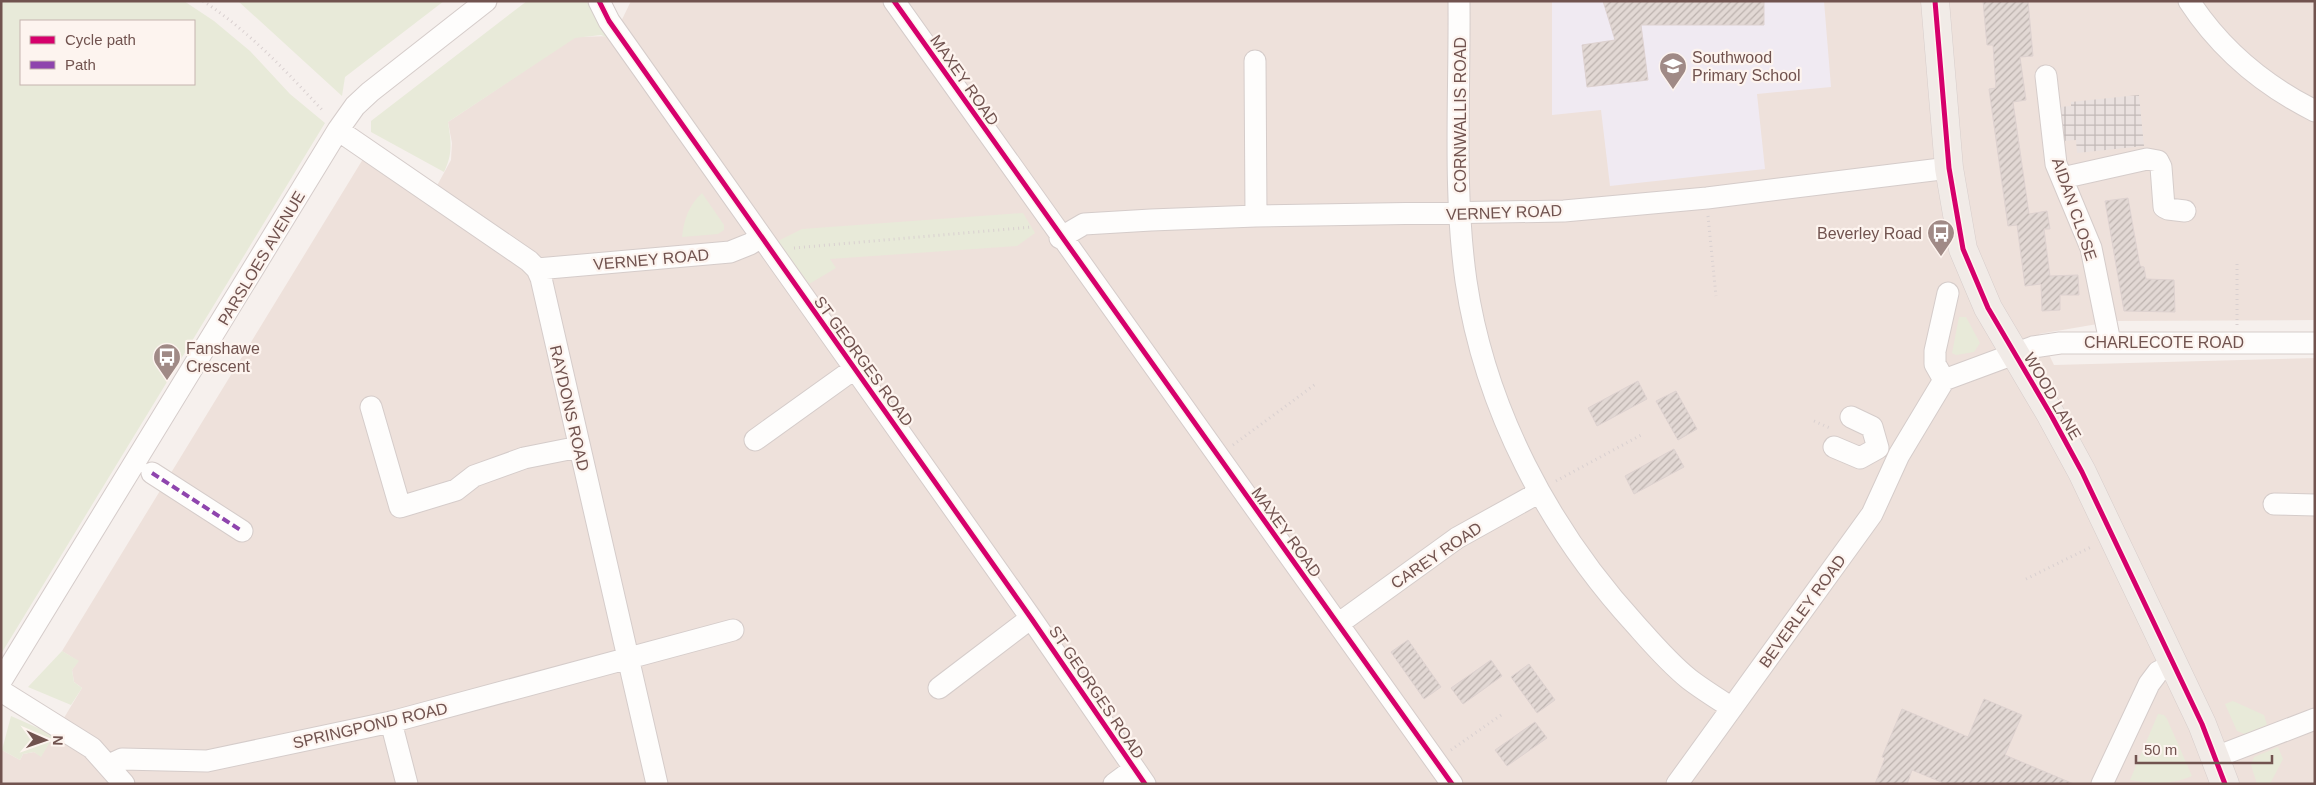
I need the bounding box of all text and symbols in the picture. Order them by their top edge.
legend [20,20,195,85]
text: Cycle path [65,31,136,48]
street label: MAXEY ROAD [927,32,1002,129]
street label: CORNWALLIS ROAD [1452,37,1469,193]
place label: Southwood Primary School [1692,49,1800,84]
school or university icon: Southwood Primary School [1658,51,1688,90]
text: Path [65,56,96,73]
street label: AIDAN CLOSE [2049,156,2100,263]
street label: PARSLOES AVENUE [215,188,308,328]
street label: VERNEY ROAD [1446,202,1562,223]
bus stop icon: Beverley Road [1926,218,1956,257]
place label: Beverley Road [1817,225,1922,242]
street label: VERNEY ROAD [592,246,710,273]
street label: ST GEORGES ROAD [811,293,916,429]
street label: CHARLECOTE ROAD [2084,334,2244,351]
place label: Fanshawe Crescent [186,340,260,375]
bus stop icon: Fanshawe Crescent [152,342,182,381]
street label: RAYDONS ROAD [547,344,592,473]
street label: WOOD LANE [2021,350,2084,443]
street label: MAXEY ROAD [1248,484,1325,580]
street label: CAREY ROAD [1388,519,1485,592]
street label: BEVERLEY ROAD [1756,552,1849,671]
street label: ST GEORGES ROAD [1046,623,1147,762]
street label: SPRINGPOND ROAD [291,699,449,752]
north arrow [20,715,70,765]
scale bar [2136,732,2272,764]
text: N [50,735,66,746]
text: 50 m [2144,741,2177,758]

